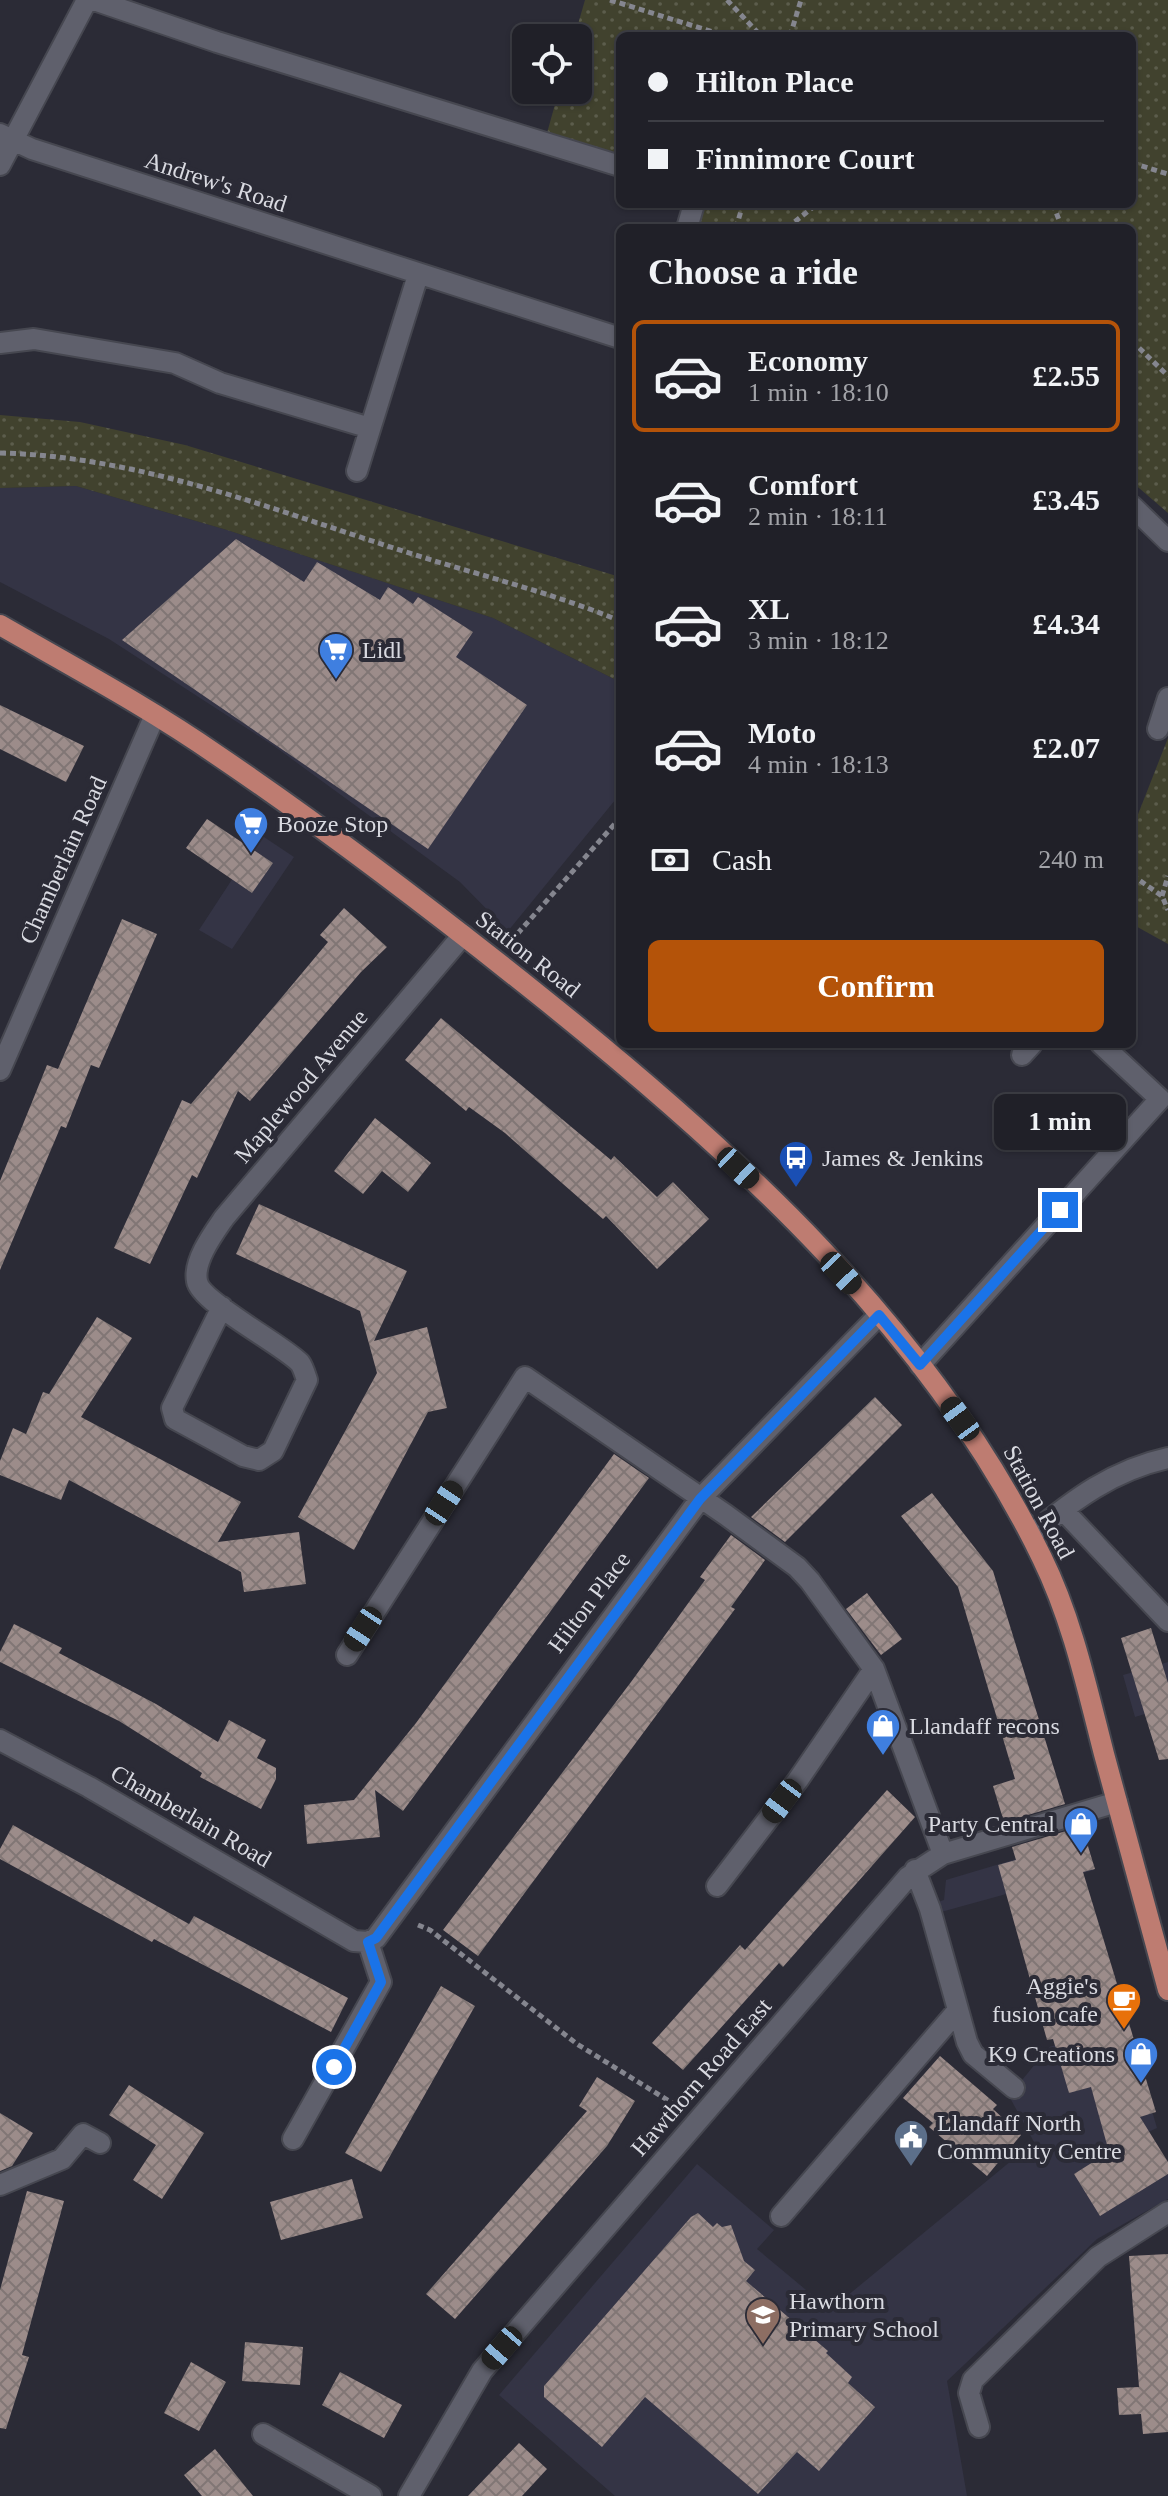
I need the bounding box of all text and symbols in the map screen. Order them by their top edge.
map controls [512,24,592,104]
button: locate [512,24,592,104]
text: Hilton Place [696,65,853,98]
text: Finnimore Court [696,142,915,175]
street label: Andrew's Road [142,147,290,217]
text: Choose a ride [648,252,858,292]
icon: car [652,340,724,412]
text: Economy [748,344,868,377]
text: £2.55 [1033,359,1100,392]
text: 1 min · 18:10 [748,378,889,407]
icon: car [652,464,724,536]
text: Comfort [748,468,858,501]
text: £3.45 [1033,483,1100,516]
text: 2 min · 18:11 [748,502,888,531]
icon: car [652,588,724,660]
text: XL [748,592,790,625]
text: £4.34 [1033,607,1100,640]
text: 3 min · 18:12 [748,626,889,655]
supermarket icon: Lidl [317,631,355,681]
place label: Lidl [362,637,402,663]
icon: car [652,712,724,784]
text: Moto [748,716,816,749]
text: £2.07 [1033,731,1100,764]
text: 4 min · 18:13 [748,750,889,779]
street label: Chamberlain Road [14,772,112,948]
supermarket icon: Booze Stop [232,805,270,855]
place label: Booze Stop [277,811,388,837]
icon: cash [648,838,692,882]
text: Cash [712,843,772,876]
text: 240 m [1038,845,1104,874]
street label: Station Road [471,905,585,1003]
button: Confirm [648,940,1104,1032]
street label: Maplewood Avenue [229,1004,373,1168]
callout: 1 min [994,1094,1126,1150]
text: 1 min [1029,1107,1091,1136]
bus stop icon: James & Jenkins [777,1139,815,1189]
car [712,1143,764,1193]
place label: James & Jenkins [822,1145,983,1171]
route end [1042,1192,1078,1228]
car [816,1247,866,1299]
car [936,1393,984,1445]
street label: Station Road [998,1441,1080,1563]
car [421,1476,467,1530]
street label: Hilton Place [543,1547,635,1657]
car [340,1602,386,1656]
shop icon: Llandaff recons [864,1707,902,1757]
place label: Llandaff recons [909,1713,1060,1739]
street label: Chamberlain Road [106,1760,276,1872]
car [758,1775,806,1827]
shop icon: Party Central [1062,1805,1100,1855]
place label: Party Central [928,1811,1055,1837]
place label: Aggie's fusion cafe [992,1973,1098,2027]
cafe icon: Aggie's fusion cafe [1105,1981,1143,2031]
street label: Hawthorn Road East [626,1993,777,2161]
shop icon: K9 Creations [1122,2035,1160,2085]
place label: K9 Creations [988,2041,1115,2067]
route start [316,2049,352,2085]
place label: Llandaff North Community Centre [937,2110,1122,2164]
public building icon: Llandaff North Community Centre [892,2118,930,2168]
place label: Hawthorn Primary School [789,2288,939,2342]
school or university icon: Hawthorn Primary School [744,2296,782,2346]
car [477,2322,527,2374]

